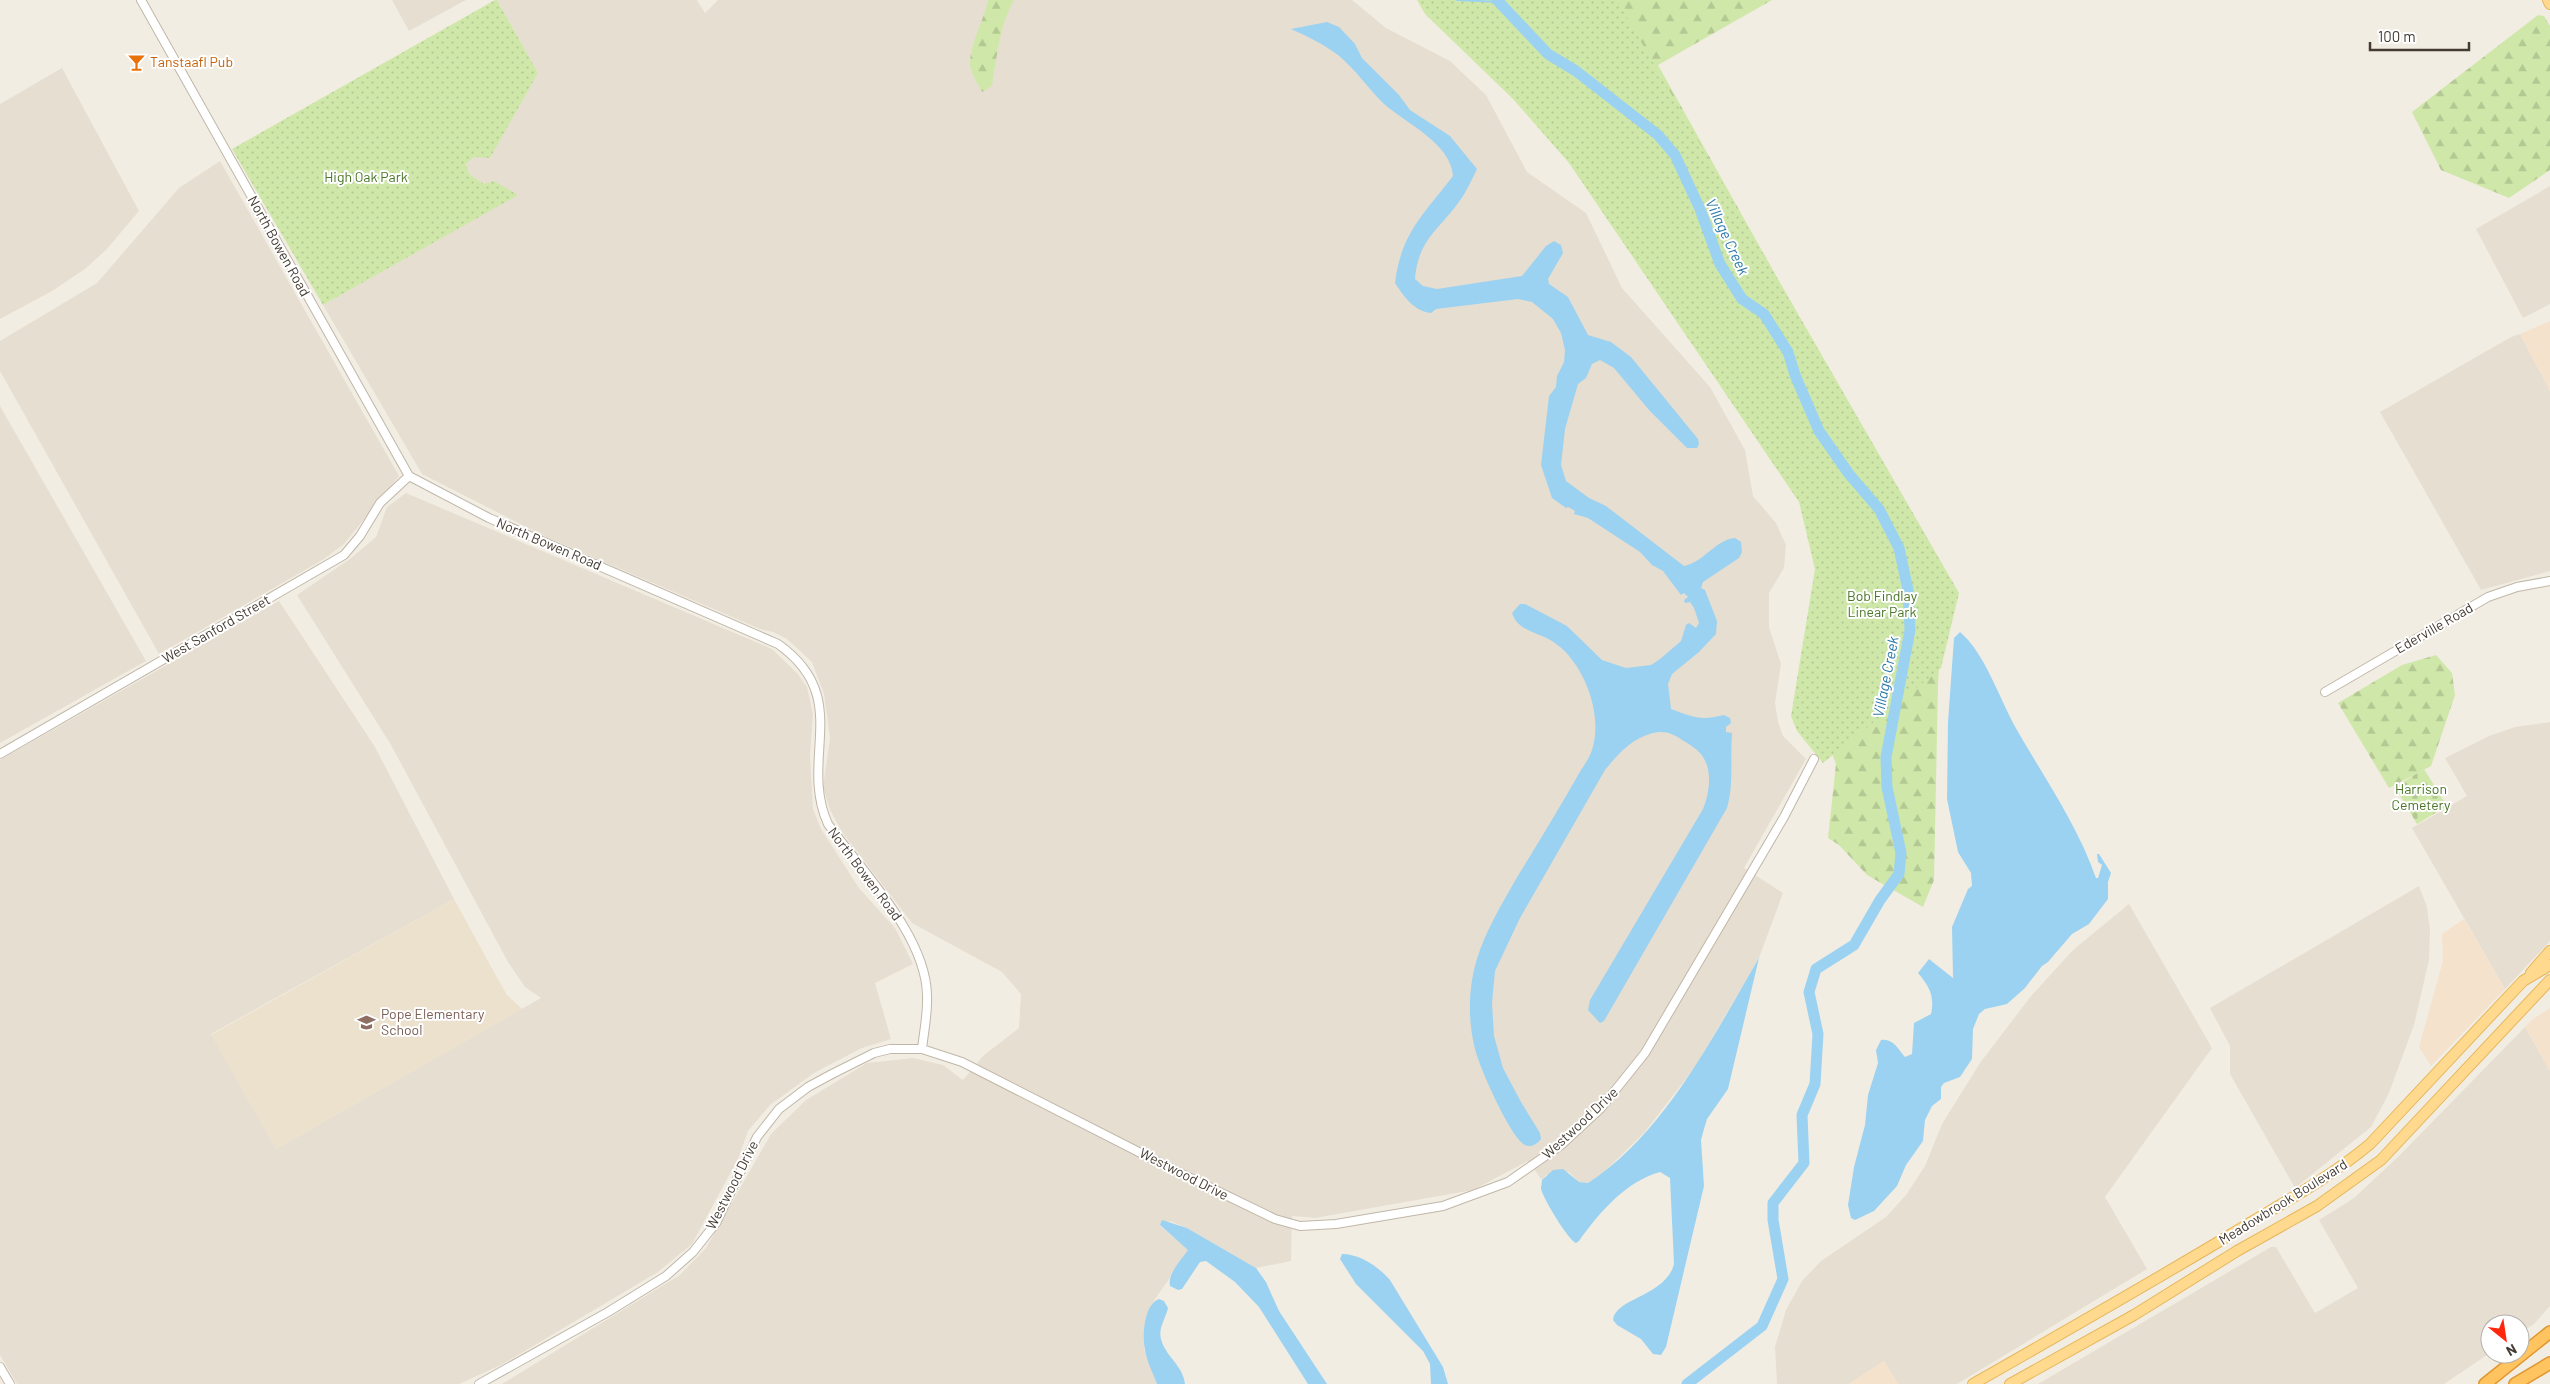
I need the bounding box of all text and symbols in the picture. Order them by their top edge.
scale bar [2370,20,2469,52]
text: 100 m [2378,27,2416,45]
bar icon: Tanstaafl Pub [126,52,146,72]
place label: Tanstaafl Pub [150,53,233,70]
park label: High Oak Park [324,168,408,185]
street label: North Bowen Road [245,192,314,299]
water label: Village Creek [1702,196,1754,278]
street label: North Bowen Road [494,514,604,573]
park label: Bob Findlay Linear Park [1847,587,1918,620]
street label: West Sanford Street [159,591,273,666]
street label: Ederville Road [2392,598,2476,657]
water label: Village Creek [1868,634,1902,719]
park label: Harrison Cemetery [2391,780,2451,813]
street label: North Bowen Road [825,824,906,924]
place label: Pope Elementary School [381,1005,485,1038]
school or university icon: Pope Elementary School [357,1012,377,1032]
street label: Westwood Drive [1538,1083,1621,1162]
street label: Westwood Drive [702,1137,761,1232]
street label: Westwood Drive [1137,1144,1232,1203]
street label: Meadowbrook Boulevard [2215,1155,2350,1248]
north arrow [2480,1314,2530,1364]
text: N [2503,1341,2520,1360]

